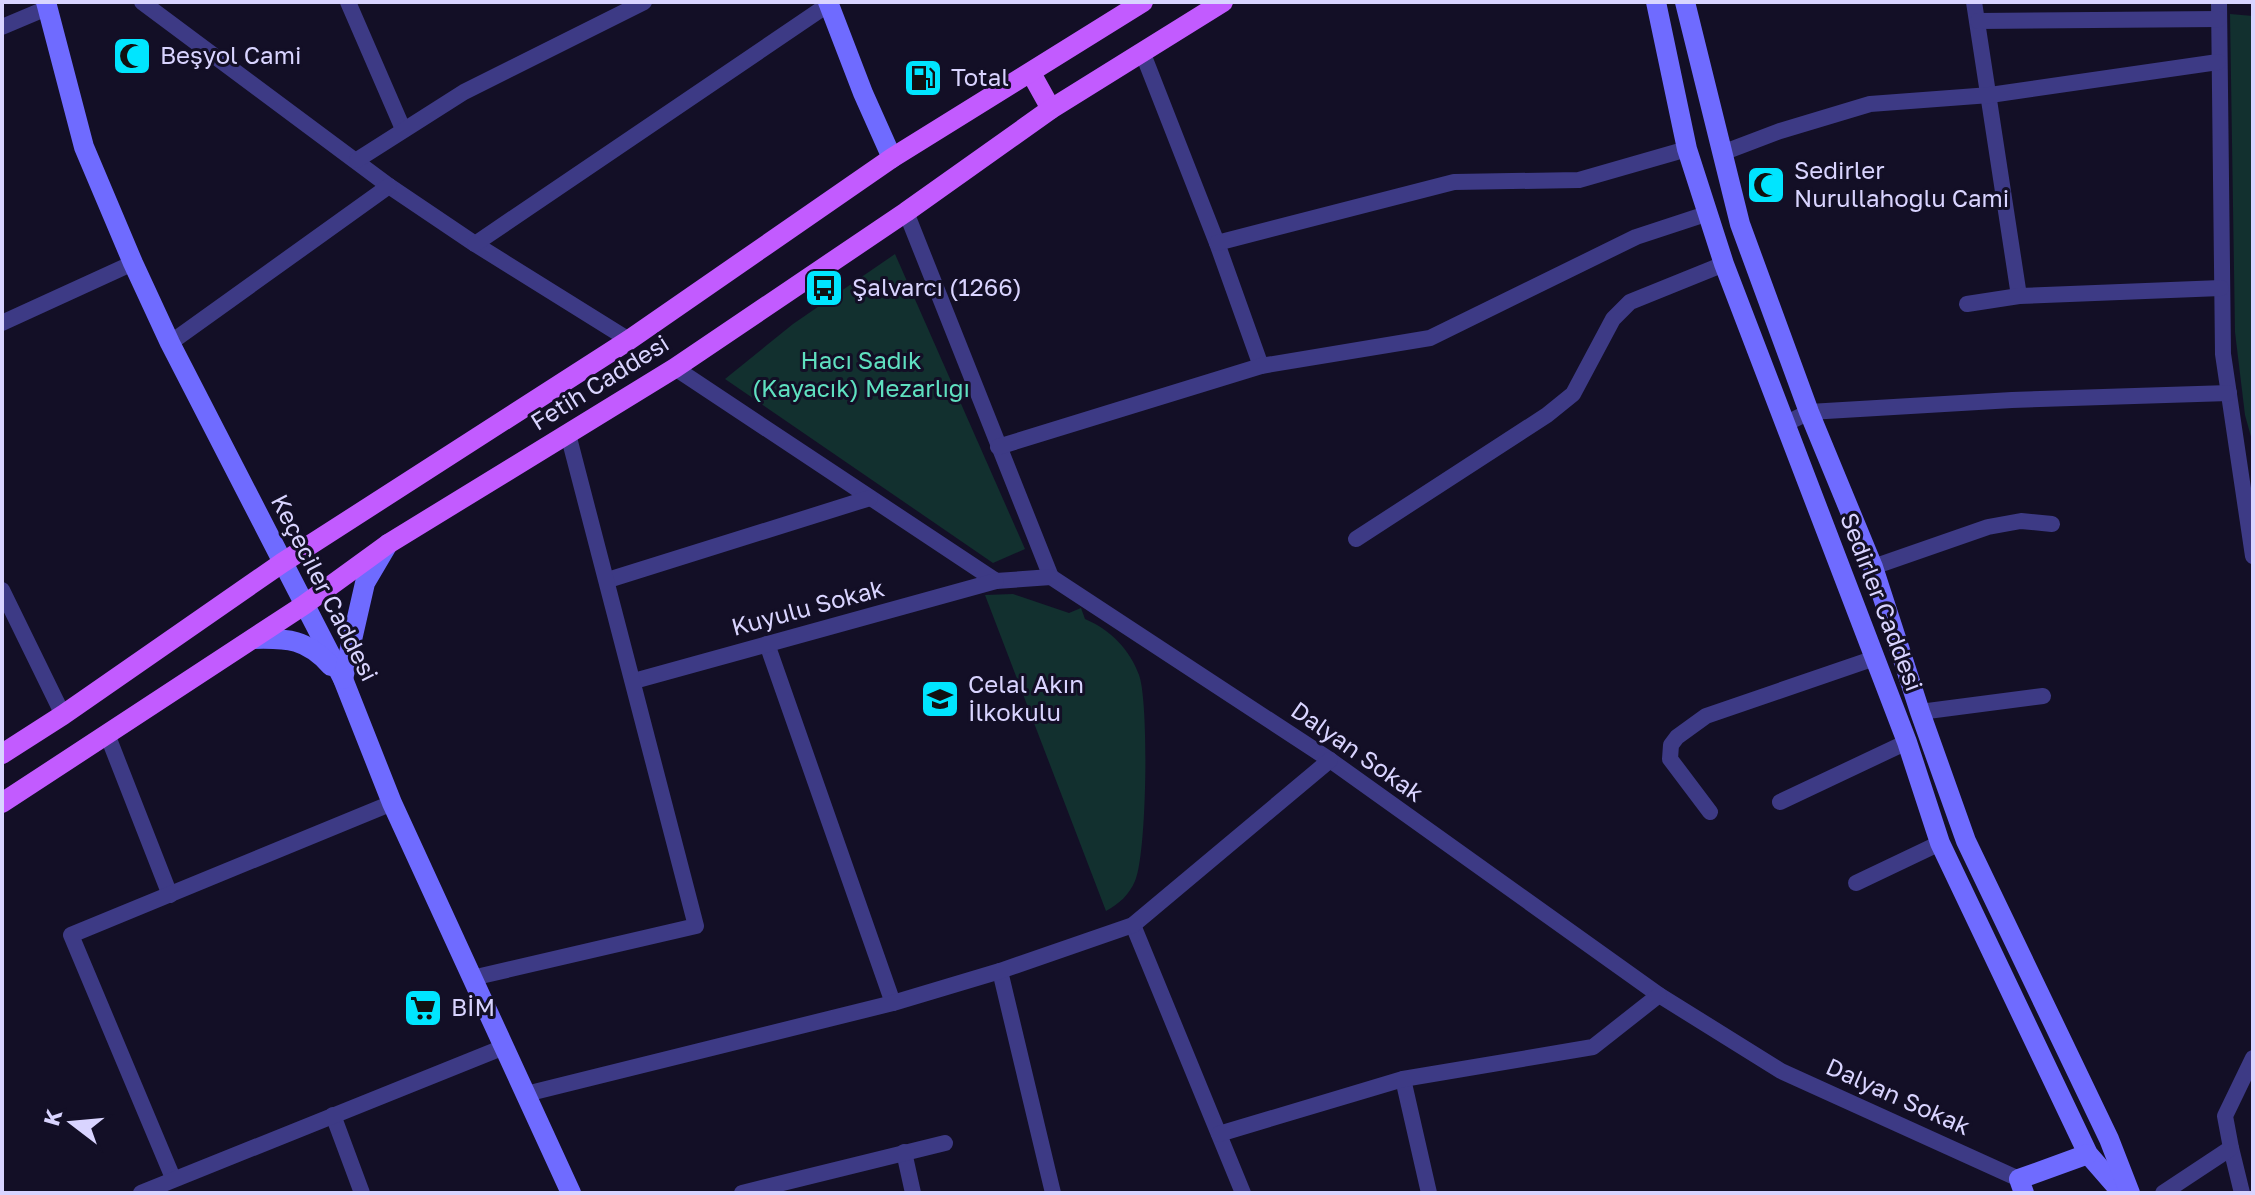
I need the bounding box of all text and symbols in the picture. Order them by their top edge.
mosque icon: Beşyol Cami [111,35,153,77]
place label: Beşyol Cami [160,40,301,69]
fuel station icon: Total [902,57,944,99]
place label: Total [951,62,1009,91]
place label: Sedirler Nurullahoğlu Cami [1794,155,2009,212]
mosque icon: Sedirler Nurullahoğlu Cami [1745,164,1787,206]
bus stop icon: Şalvarcı (1266) [803,267,845,309]
place label: Şalvarcı (1266) [852,272,1022,301]
street label: Fetih Caddesi [525,328,674,436]
park label: Hacı Sadık (Kayacık) Mezarlığı [752,345,970,402]
street label: Keçeciler Caddesi [266,489,385,686]
street label: Sedirler Caddesi [1835,508,1930,695]
street label: Kuyulu Sokak [728,572,887,641]
place label: Celal Akın İlkokulu [968,669,1084,726]
school or university icon: Celal Akın İlkokulu [919,678,961,720]
street label: Dalyan Sokak [1286,694,1430,807]
supermarket icon: BİM [402,987,444,1029]
place label: BİM [451,992,495,1021]
street label: Dalyan Sokak [1822,1051,1975,1140]
north arrow [32,1083,112,1163]
text: K [37,1106,67,1129]

